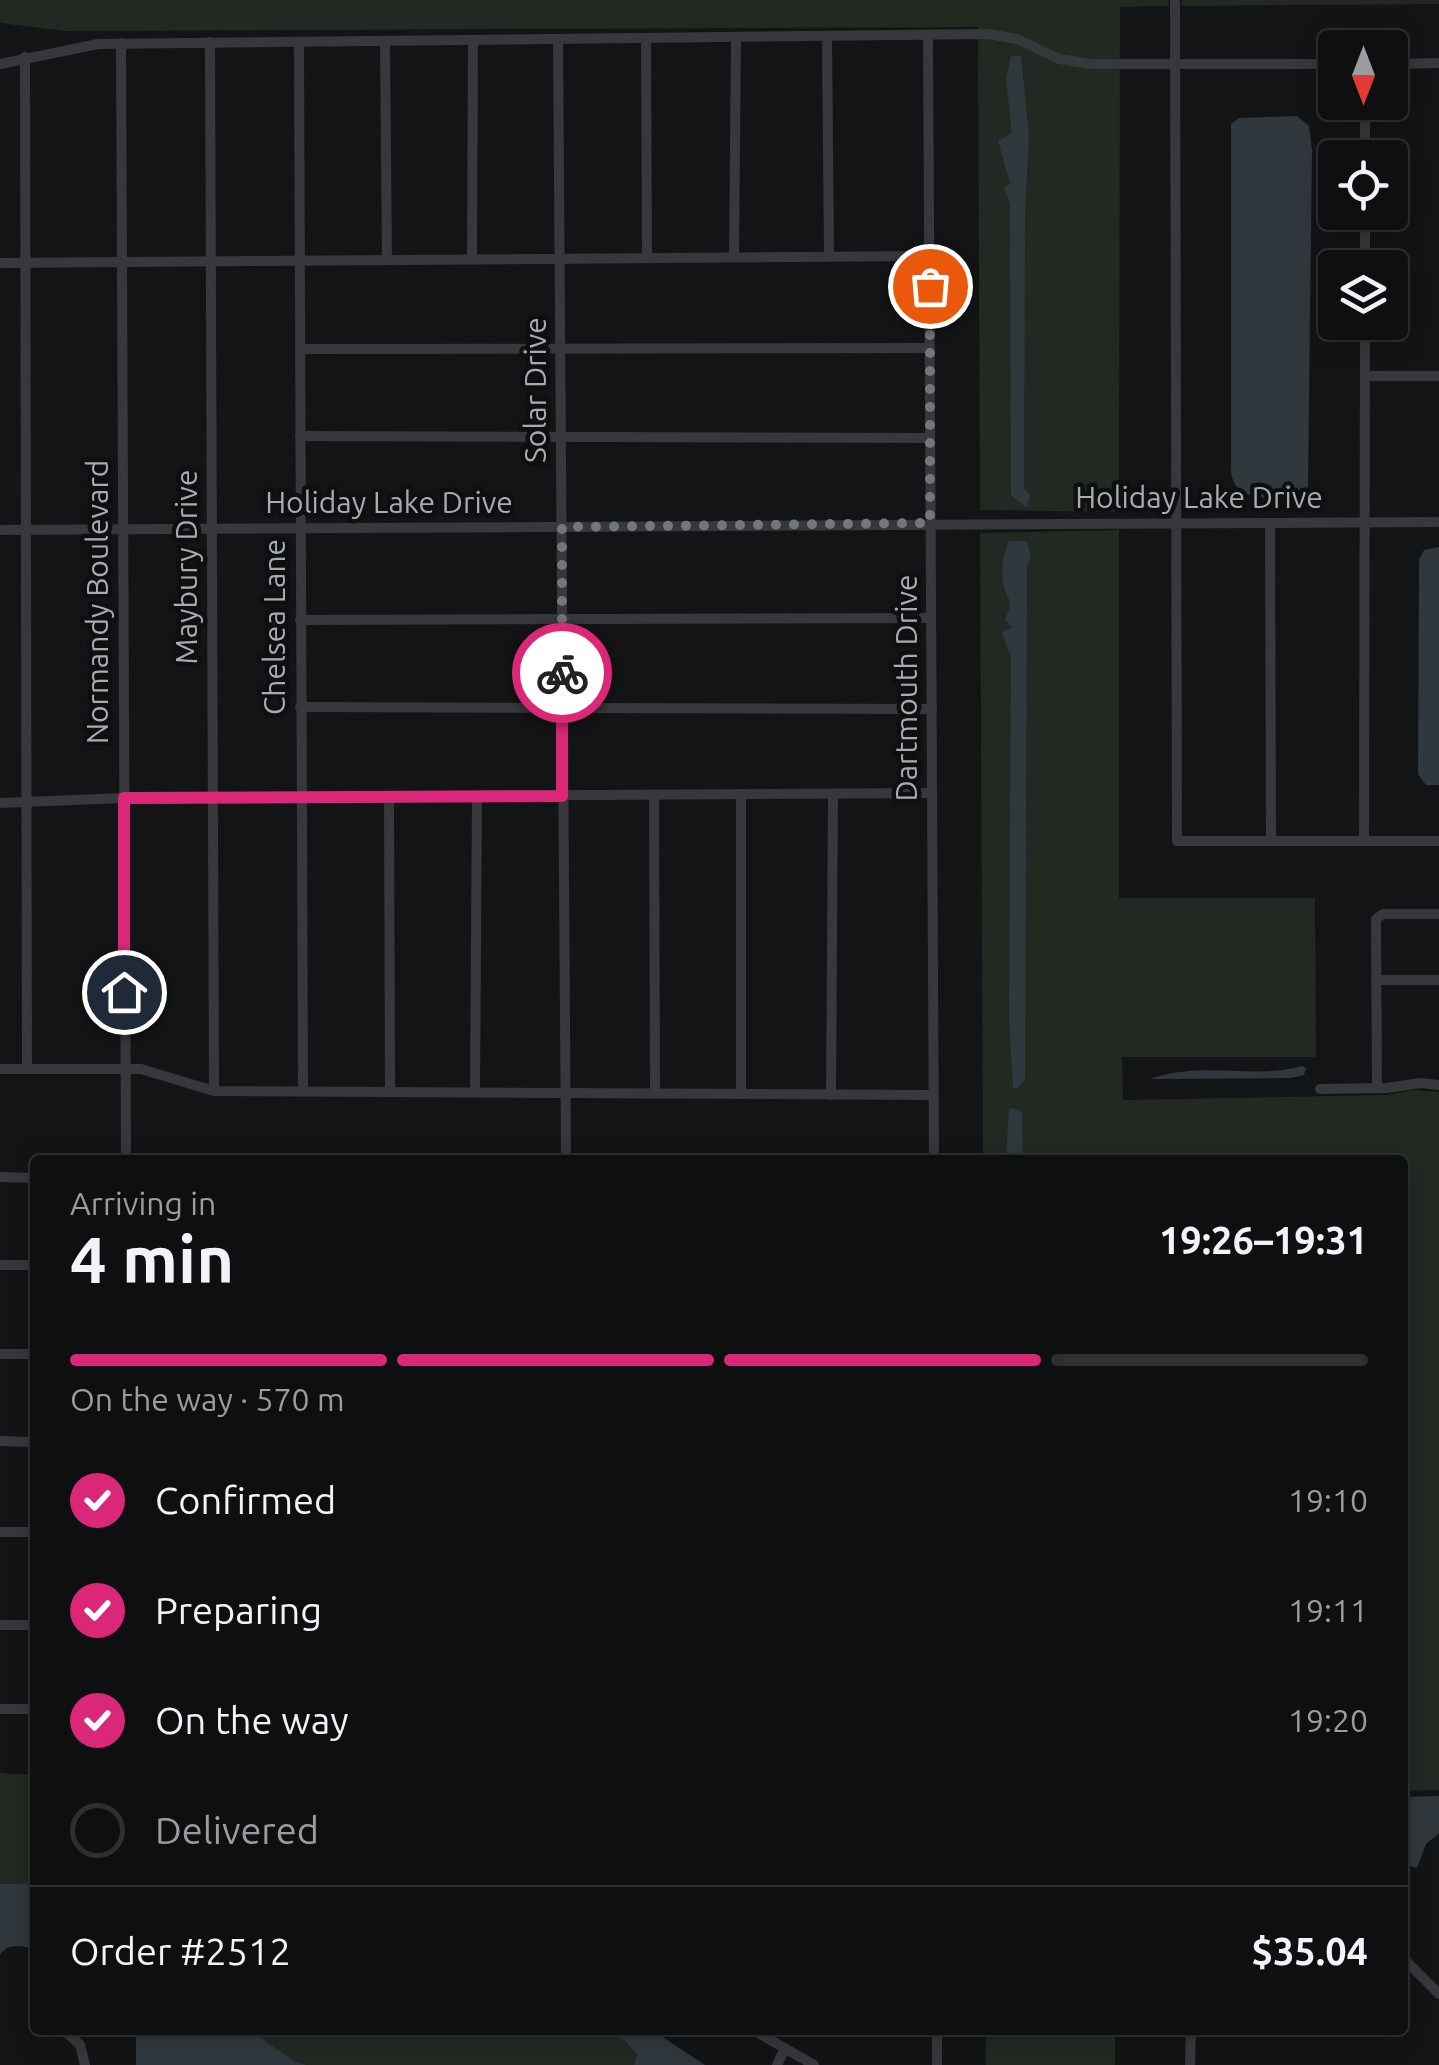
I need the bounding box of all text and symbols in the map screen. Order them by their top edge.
north arrow [1318,30,1408,120]
map controls [1318,30,1408,340]
button: locate [1318,140,1408,230]
pin [888,244,973,329]
button: layers [1318,250,1408,340]
icon: bag [903,259,958,314]
street label: Solar Drive [518,317,552,463]
street label: Normandy Boulevard [80,460,114,744]
street label: Maybury Drive [169,470,203,664]
street label: Holiday Lake Drive [1075,480,1323,514]
street label: Holiday Lake Drive [265,485,513,519]
street label: Chelsea Lane [257,539,291,715]
street label: Dartmouth Drive [889,574,923,802]
courier [512,623,612,723]
icon: bike [535,646,590,701]
pin [82,950,167,1035]
icon: home [97,965,152,1020]
text: Arriving in [70,1185,216,1221]
text: 19:26–19:31 [1159,1219,1368,1261]
text: 4 min [70,1222,234,1295]
text: On the way · 570 m [70,1381,345,1417]
icon: check [70,1473,125,1528]
text: Confirmed [155,1479,336,1521]
text: 19:10 [1288,1482,1368,1518]
icon: check [70,1583,125,1638]
text: Preparing [155,1589,322,1631]
text: 19:11 [1288,1592,1368,1628]
icon: check [70,1693,125,1748]
text: On the way [155,1699,348,1741]
text: 19:20 [1288,1702,1368,1738]
text: Delivered [155,1809,319,1851]
text: Order #2512 [70,1930,291,1972]
text: $35.04 [1251,1930,1368,1972]

